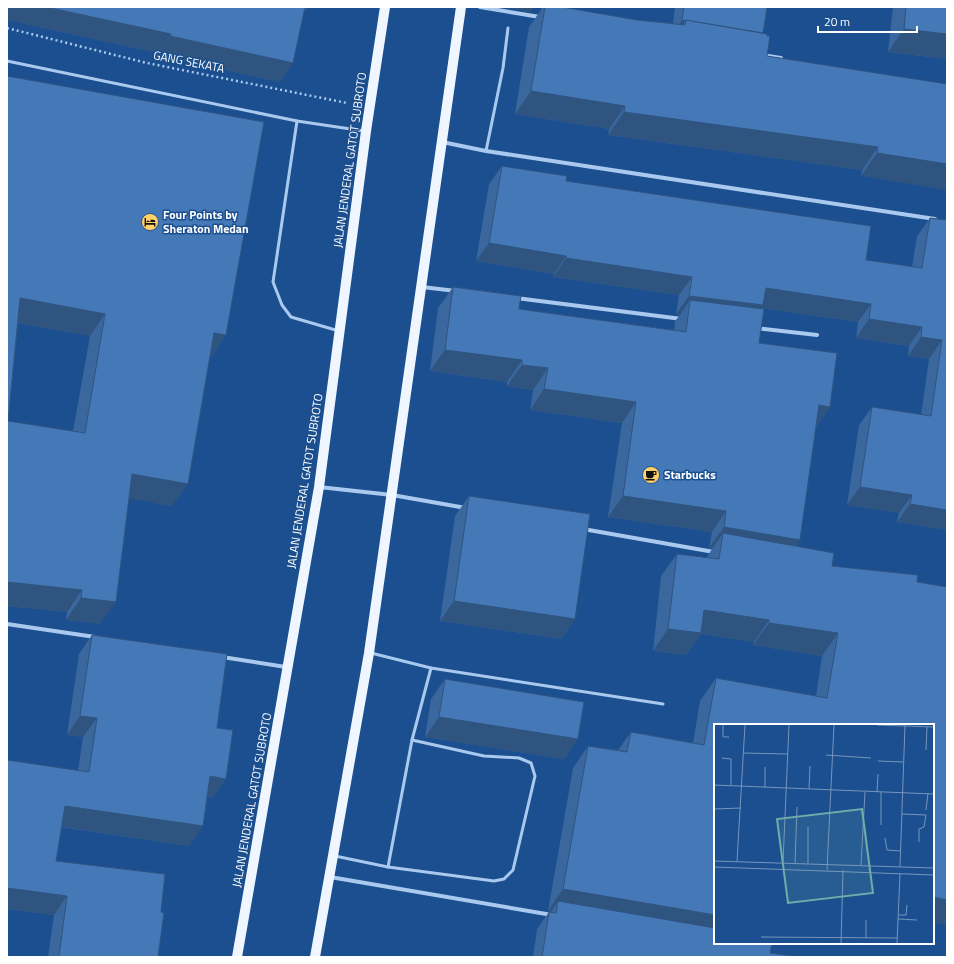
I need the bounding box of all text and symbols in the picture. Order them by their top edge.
scale bar [818,8,917,34]
text: 20 m [824,12,850,31]
street label: GANG SEKATA [152,45,226,78]
street label: JALAN JENDERAL GATOT SUBROTO [328,71,371,249]
place label: Four Points by Sheraton Medan [163,205,249,238]
hotel icon: Four Points by Sheraton Medan [140,212,160,232]
street label: JALAN JENDERAL GATOT SUBROTO [281,392,328,570]
cafe icon: Starbucks [641,465,661,485]
place label: Starbucks [664,465,716,484]
street label: JALAN JENDERAL GATOT SUBROTO [227,711,276,889]
inset map [714,724,934,944]

